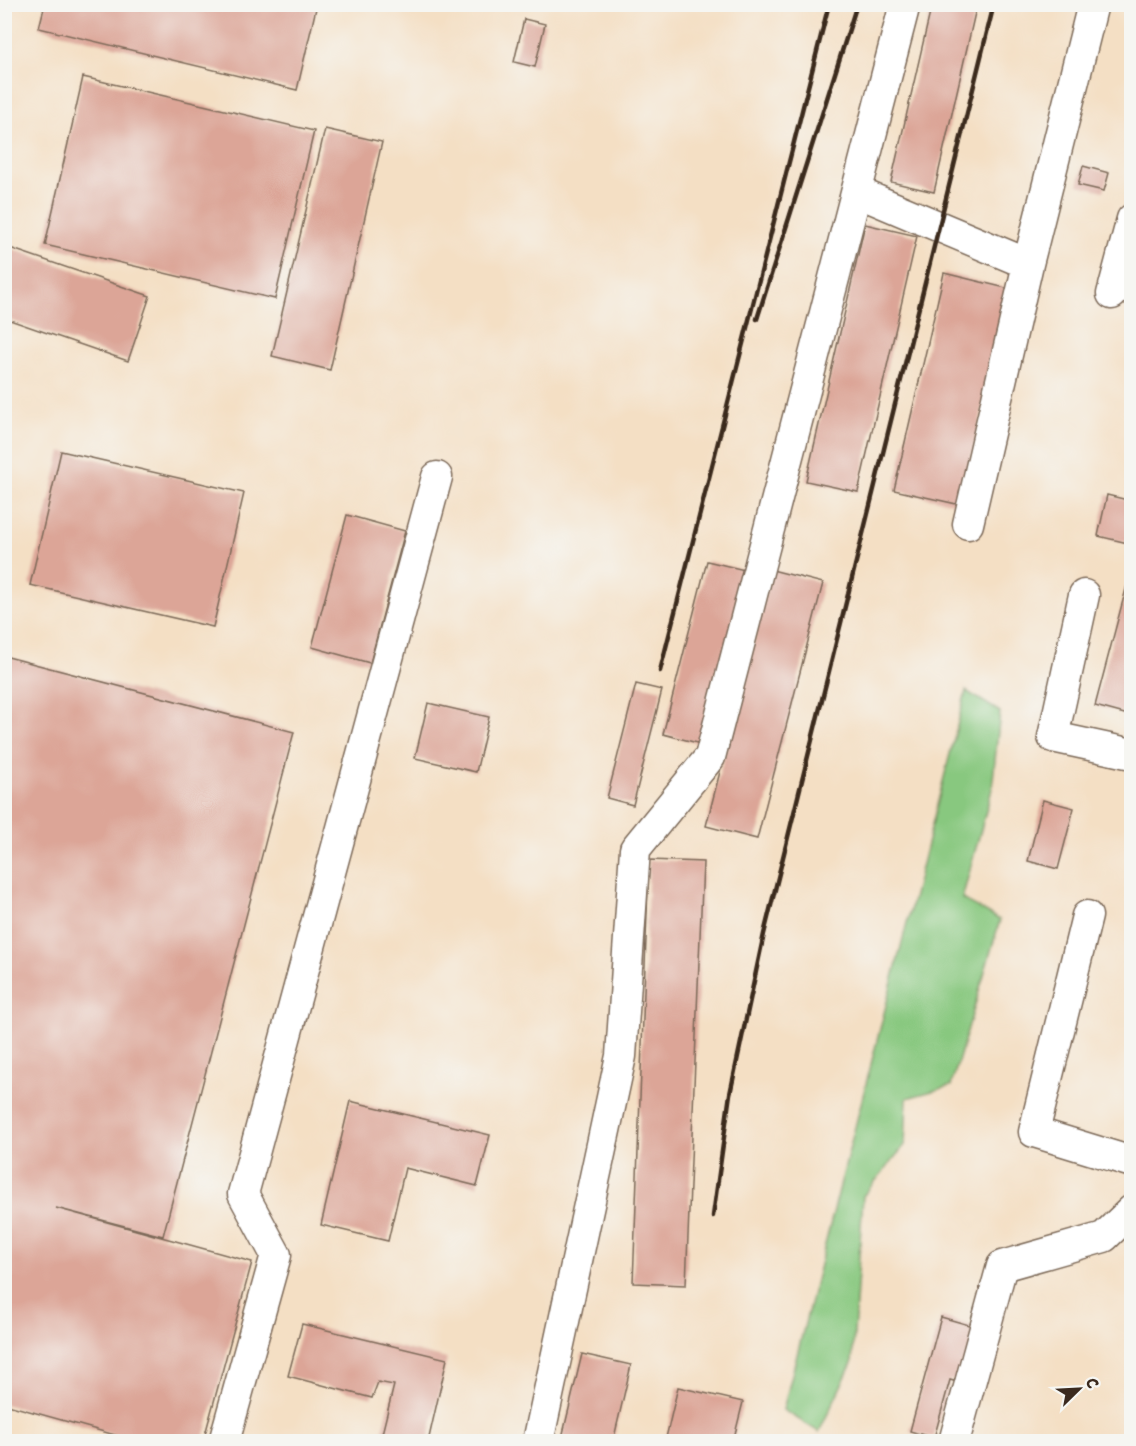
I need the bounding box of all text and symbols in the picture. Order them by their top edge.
north arrow [1049,1359,1109,1419]
text: С [1081,1374,1104,1392]

